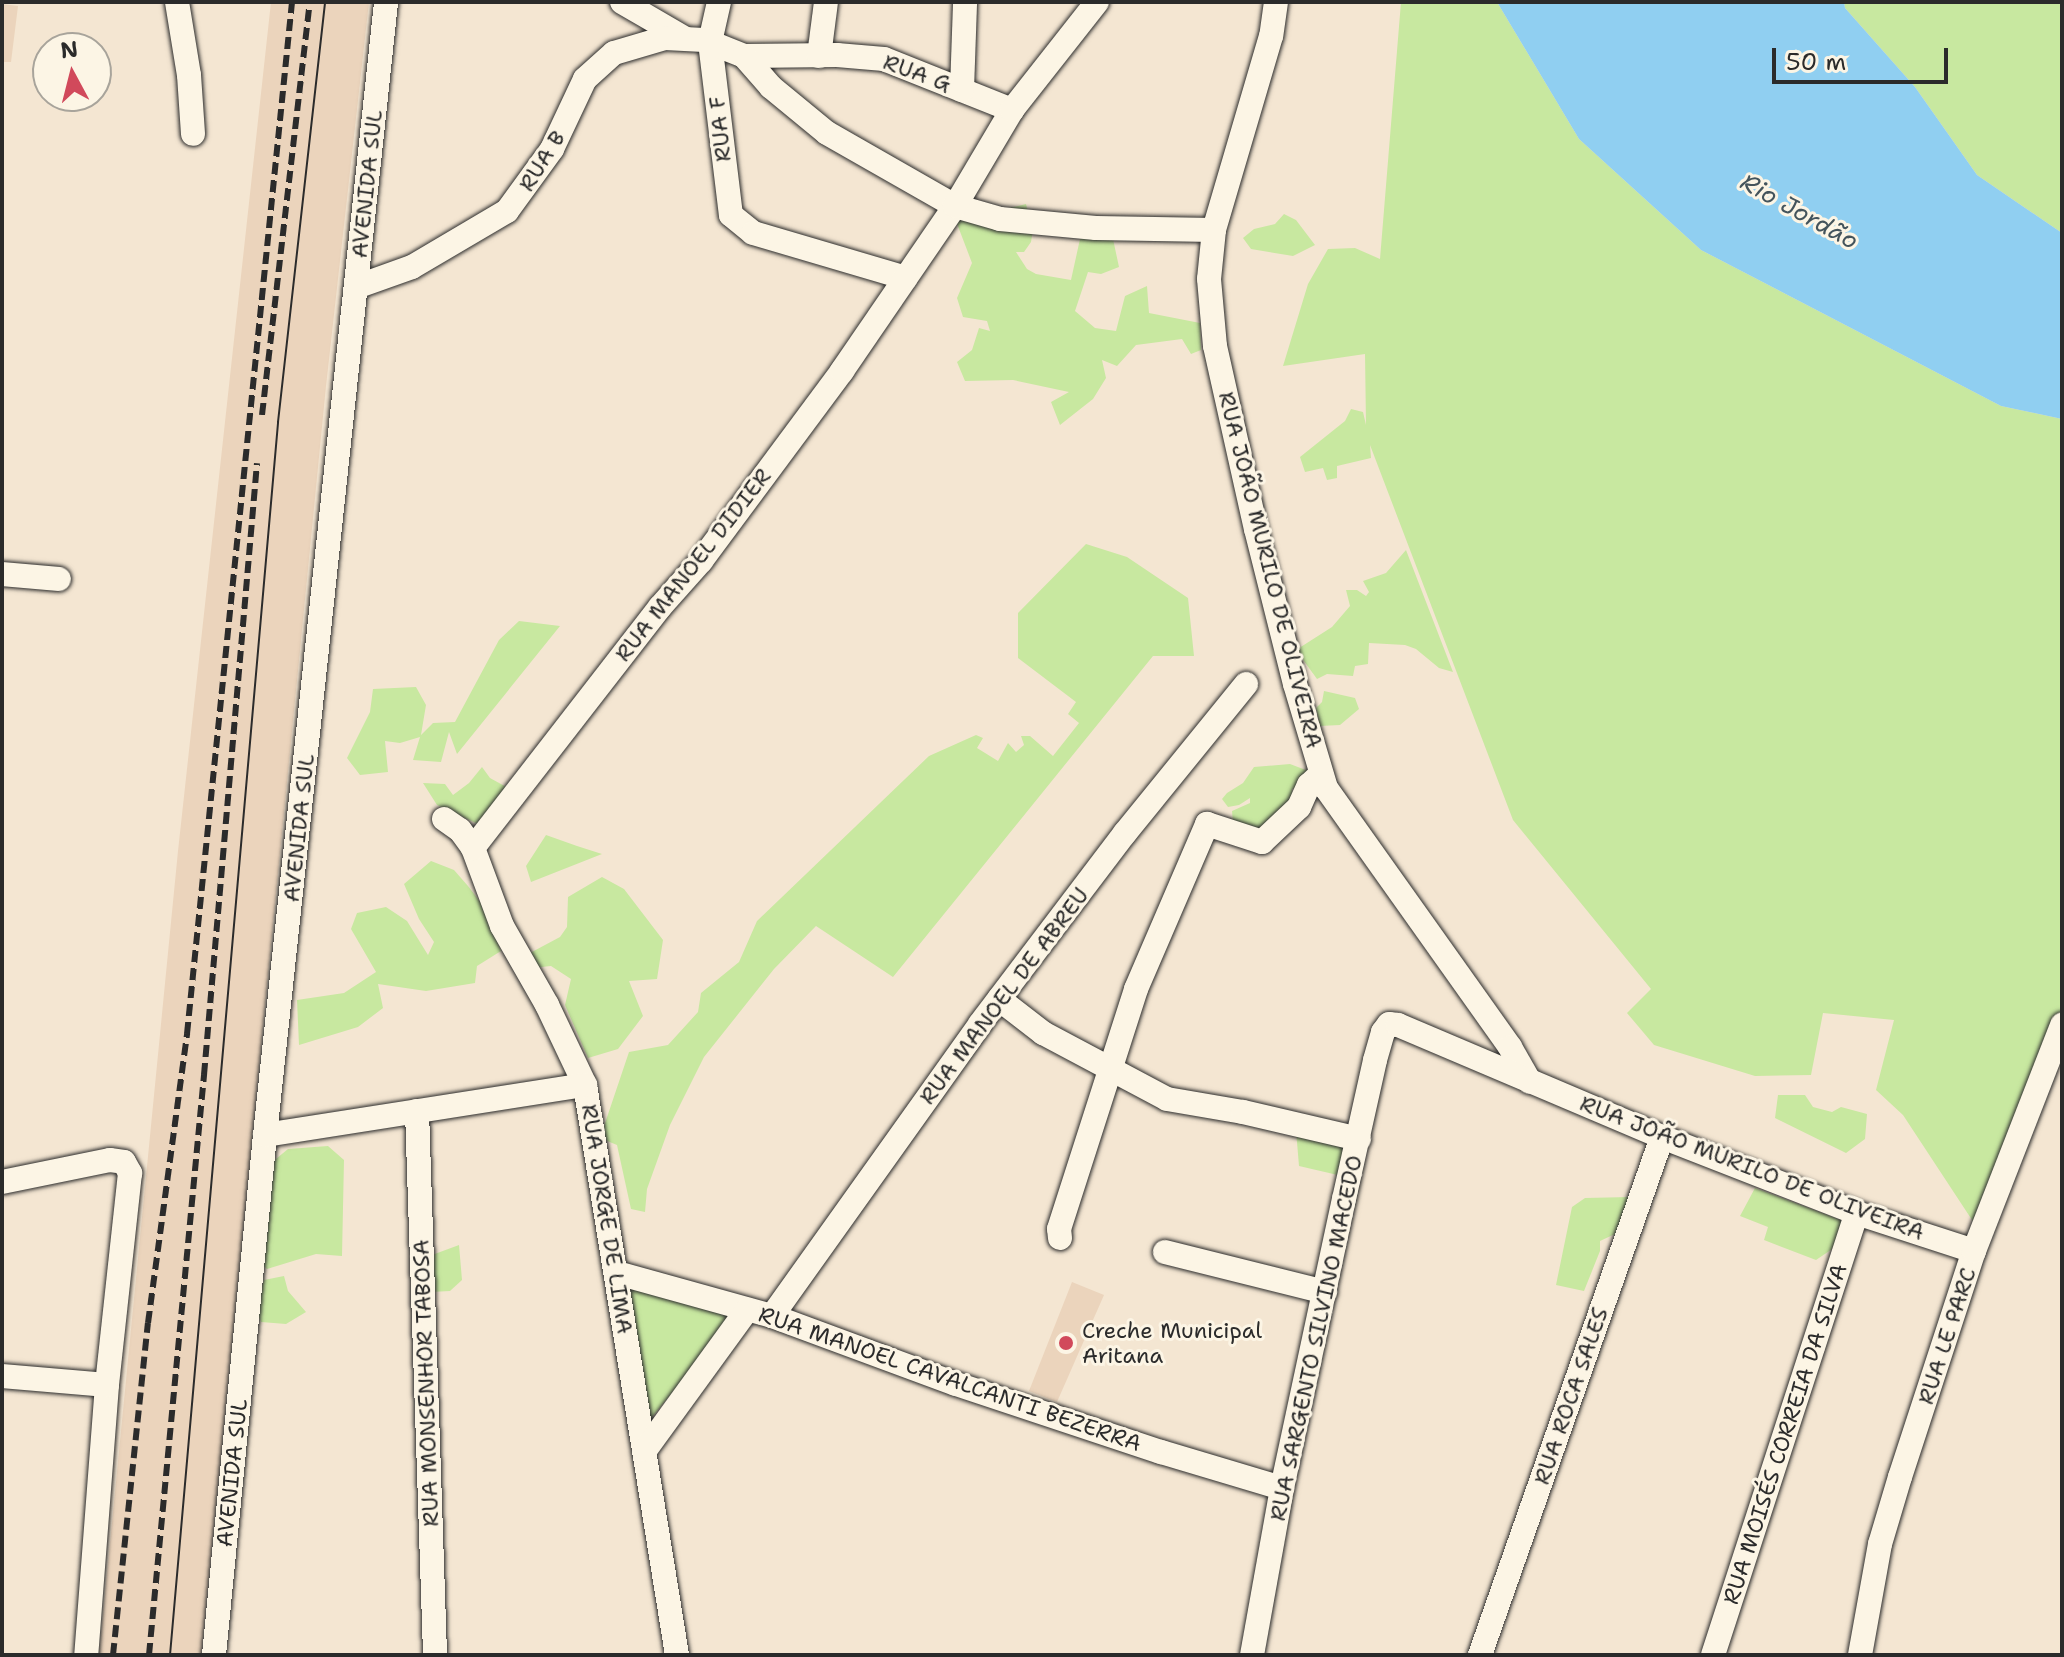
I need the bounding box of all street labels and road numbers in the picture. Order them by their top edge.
street label: RUA G [880,49,954,97]
street label: RUA F [703,95,737,163]
street label: AVENIDA SUL [346,109,388,259]
street label: RUA B [513,126,571,196]
street label: RUA JOÃO MURILO DE OLIVEIRA [1213,389,1327,751]
street label: RUA MANOEL DIDIER [610,463,776,667]
street label: AVENIDA SUL [278,753,320,903]
street label: RUA MANOEL DE ABREU [914,882,1094,1110]
street label: RUA JOÃO MURILO DE OLIVEIRA [1576,1090,1928,1246]
street label: RUA JORGE DE LIMA [576,1102,638,1336]
street label: RUA SARGENTO SILVINO MACEDO [1264,1153,1368,1523]
street label: RUA MONSENHOR TABOSA [408,1239,444,1527]
street label: RUA MOISÉS CORREIA DA SILVA [1717,1261,1853,1607]
street label: RUA LE PARC [1912,1264,1982,1408]
street label: RUA MANOEL CAVALCANTI BEZERRA [755,1301,1145,1457]
street label: RUA ROCA SALES [1528,1304,1614,1488]
street label: AVENIDA SUL [211,1398,253,1548]

